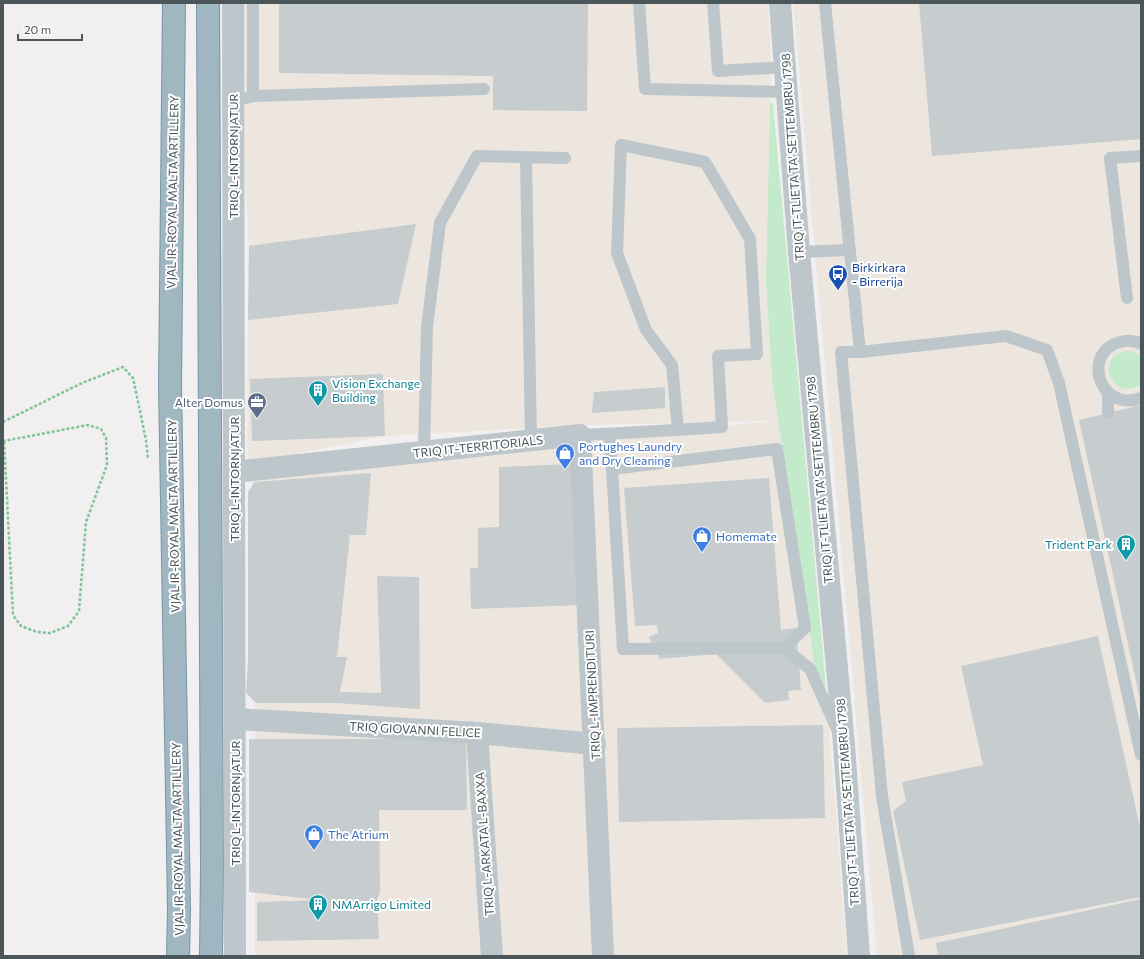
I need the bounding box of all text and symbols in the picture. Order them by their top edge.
scale bar [18,16,82,42]
text: 20 m [24,22,51,36]
street label: TRIQ IT-TLIETA TA' SETTEMBRU 1798 [778,53,806,261]
street label: TRIQ L-INTORNJATUR [226,94,241,218]
street label: VJAL IR-ROYAL MALTA ARTILLERY [163,95,182,289]
place label: Birkirkara - Birrerija [852,260,906,288]
bus stop icon: Birkirkara - Birrerija [827,263,849,291]
place label: Vision Exchange Building [332,376,420,404]
street label: TRIQ IT-TLIETA TA' SETTEMBRU 1798 [803,376,835,584]
building icon: Vision Exchange Building [307,379,329,407]
office icon: Alter Domus [246,391,268,419]
place label: Alter Domus [175,395,243,409]
street label: TRIQ L-INTORNJATUR [227,417,242,541]
street label: VJAL IR-ROYAL MALTA ARTILLERY [164,419,183,613]
street label: TRIQ IT-TERRITORIALS [412,432,544,460]
place label: Portughes Laundry and Dry Cleaning [579,439,682,467]
shop icon: Portughes Laundry and Dry Cleaning [554,442,576,470]
shop icon: Homemate [691,525,713,553]
place label: Homemate [716,529,777,543]
building icon: Trident Park [1115,533,1137,561]
place label: Trident Park [1045,537,1112,551]
street label: TRIQ L-IMPRENDITURI [582,630,602,760]
street label: TRIQ IT-TLIETA TA' SETTEMBRU 1798 [833,698,861,906]
street label: TRIQ GIOVANNI FELICE [349,719,481,739]
street label: TRIQ L-INTORNJATUR [228,741,243,865]
street label: VJAL IR-ROYAL MALTA ARTILLERY [168,742,187,936]
street label: TRIQ L-ARKATA L-BAXXA [472,772,496,916]
shop icon: The Atrium [303,823,325,851]
place label: The Atrium [328,827,389,841]
building icon: NMArrigo Limited [307,893,329,921]
place label: NMArrigo Limited [332,897,431,911]

